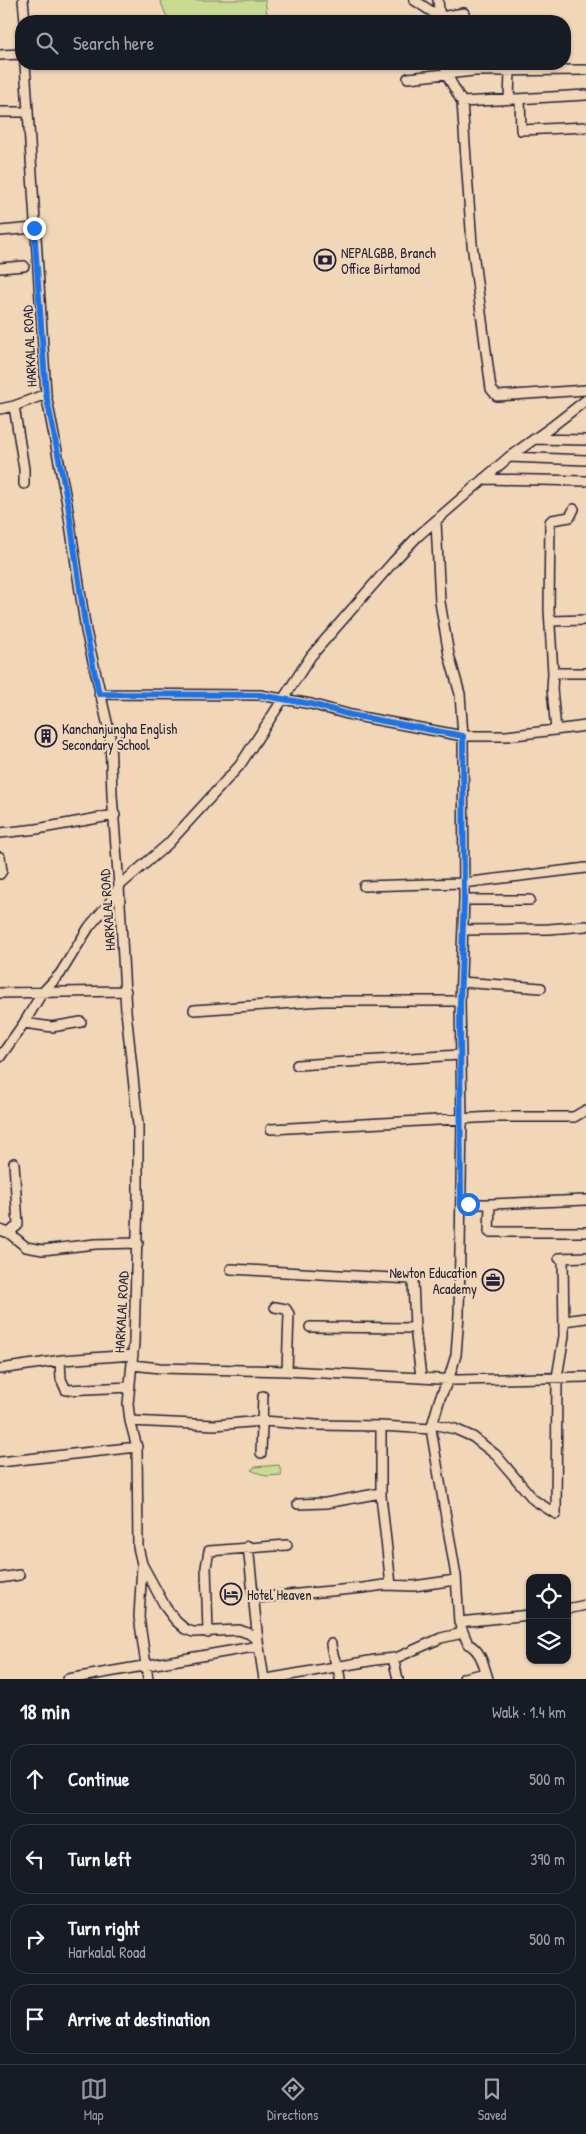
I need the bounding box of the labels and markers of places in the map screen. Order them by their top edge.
place label: NEPALGBB, Branch Office Birtamod [341,243,436,278]
bank icon: NEPALGBB, Branch Office Birtamod [313,248,337,272]
place label: Kanchanjungha English Secondary School [62,719,177,755]
building icon: Kanchanjungha English Secondary School [34,724,58,748]
place label: Newton Education Academy [389,1263,477,1299]
office icon: Newton Education Academy [481,1268,505,1292]
hotel icon: Hotel Heaven [219,1582,243,1606]
place label: Hotel Heaven [247,1585,312,1604]

